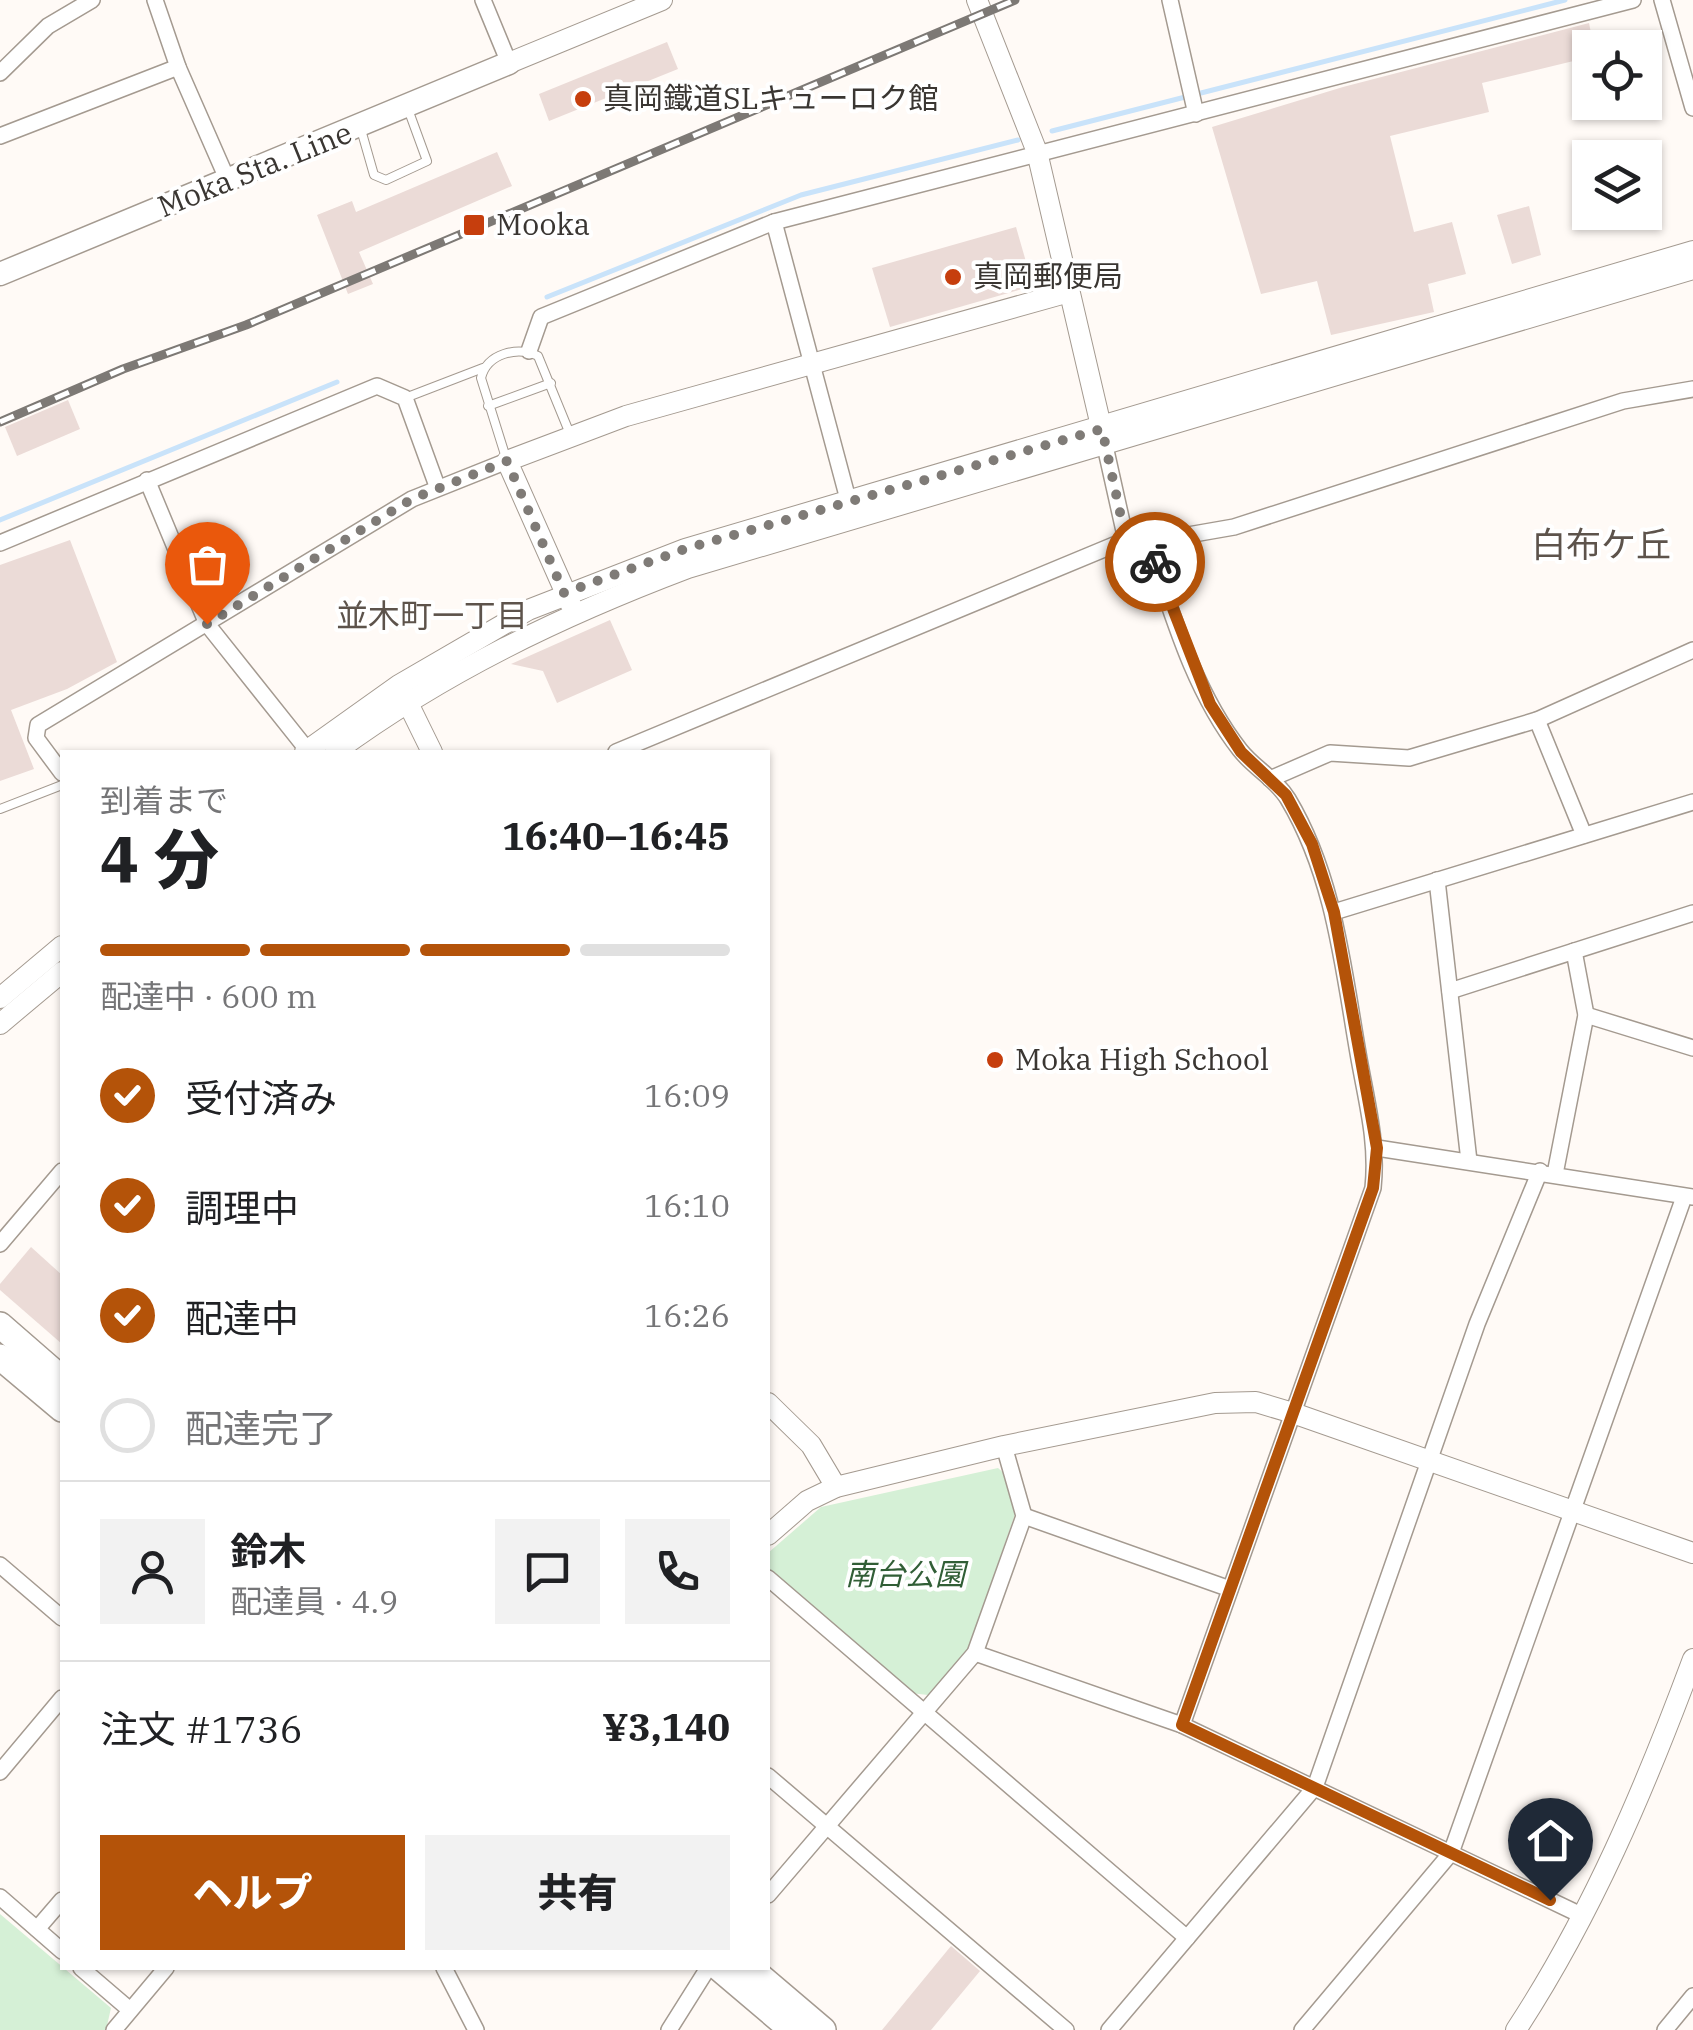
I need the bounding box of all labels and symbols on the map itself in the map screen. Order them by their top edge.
place label: 真岡鐵道SLキューロク館 [603,78,938,117]
marker: 真岡鐵道SLキューロク館 [572,88,594,110]
street label: Moka Sta. Line [152,112,357,225]
place label: Mooka [496,204,590,243]
marker: Mooka [461,212,487,238]
place label: 真岡郵便局 [973,256,1123,295]
marker: 真岡郵便局 [942,266,964,288]
courier [1105,512,1205,612]
district label: 白布ケ丘 [1531,521,1671,567]
pin [165,522,250,625]
district label: 並木町一丁目 [336,594,528,636]
place label: Moka High School [1015,1039,1269,1078]
marker: Moka High School [984,1049,1006,1071]
park label: 南台公園 [845,1554,969,1593]
pin [1508,1798,1593,1901]

